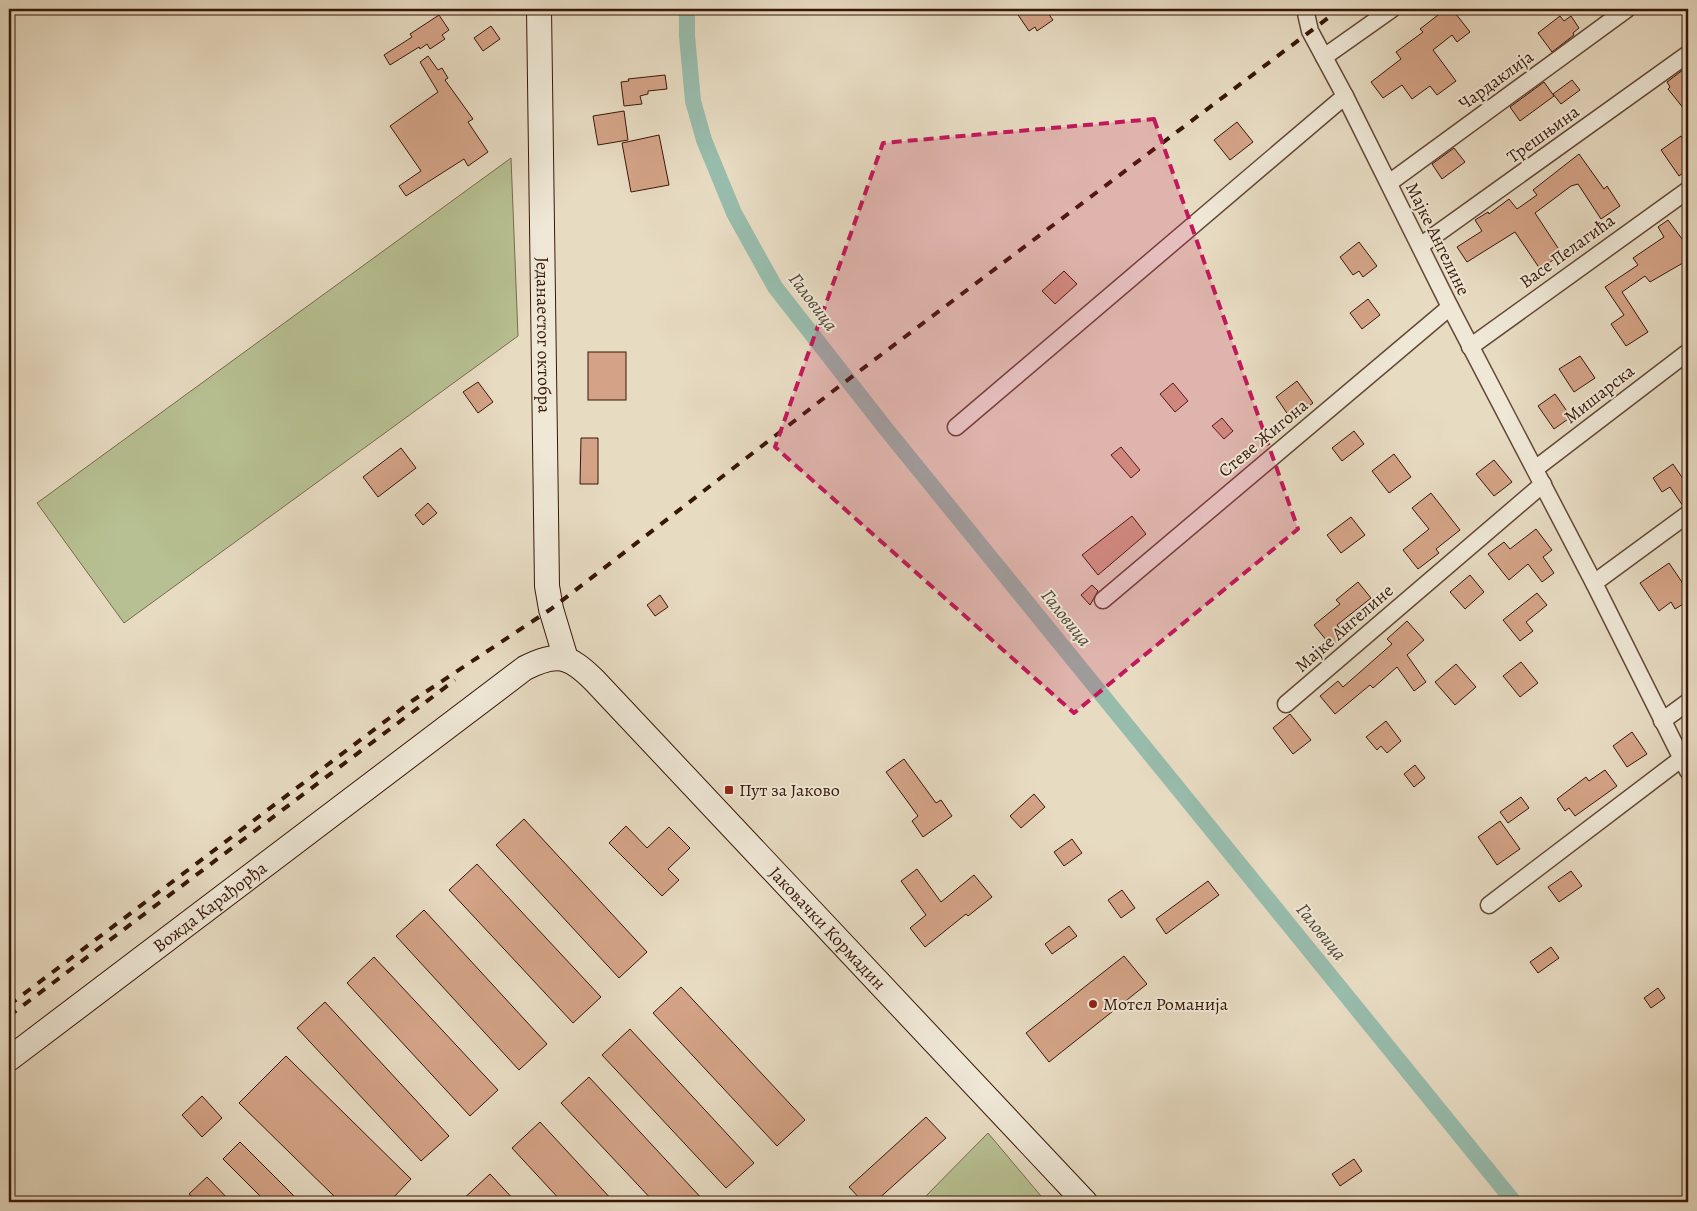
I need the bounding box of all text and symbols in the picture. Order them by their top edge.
street label: Чардаклија [1454,44,1539,115]
street label: Трешњина [1502,99,1585,168]
street label: Мајке Ангелине [1400,178,1476,300]
street label: Васе Пелагића [1515,208,1620,294]
street label: Једанаестог октобра [530,257,557,414]
water label: Галовица [782,267,844,337]
street label: Мишарска [1559,359,1640,429]
street label: Стеве Жигона [1213,393,1313,483]
street label: Мајке Ангелине [1290,579,1398,677]
water label: Галовица [1035,584,1097,653]
place label: Пут за Јаково [739,778,840,802]
marker: Пут за Јаково [723,784,735,796]
street label: Вожда Карађорђа [148,855,272,958]
street label: Јаковачки Кормадин [764,862,891,995]
water label: Галовица [1290,898,1352,967]
place label: Мотел Романија [1103,992,1229,1016]
marker: Мотел Романија [1087,998,1099,1010]

